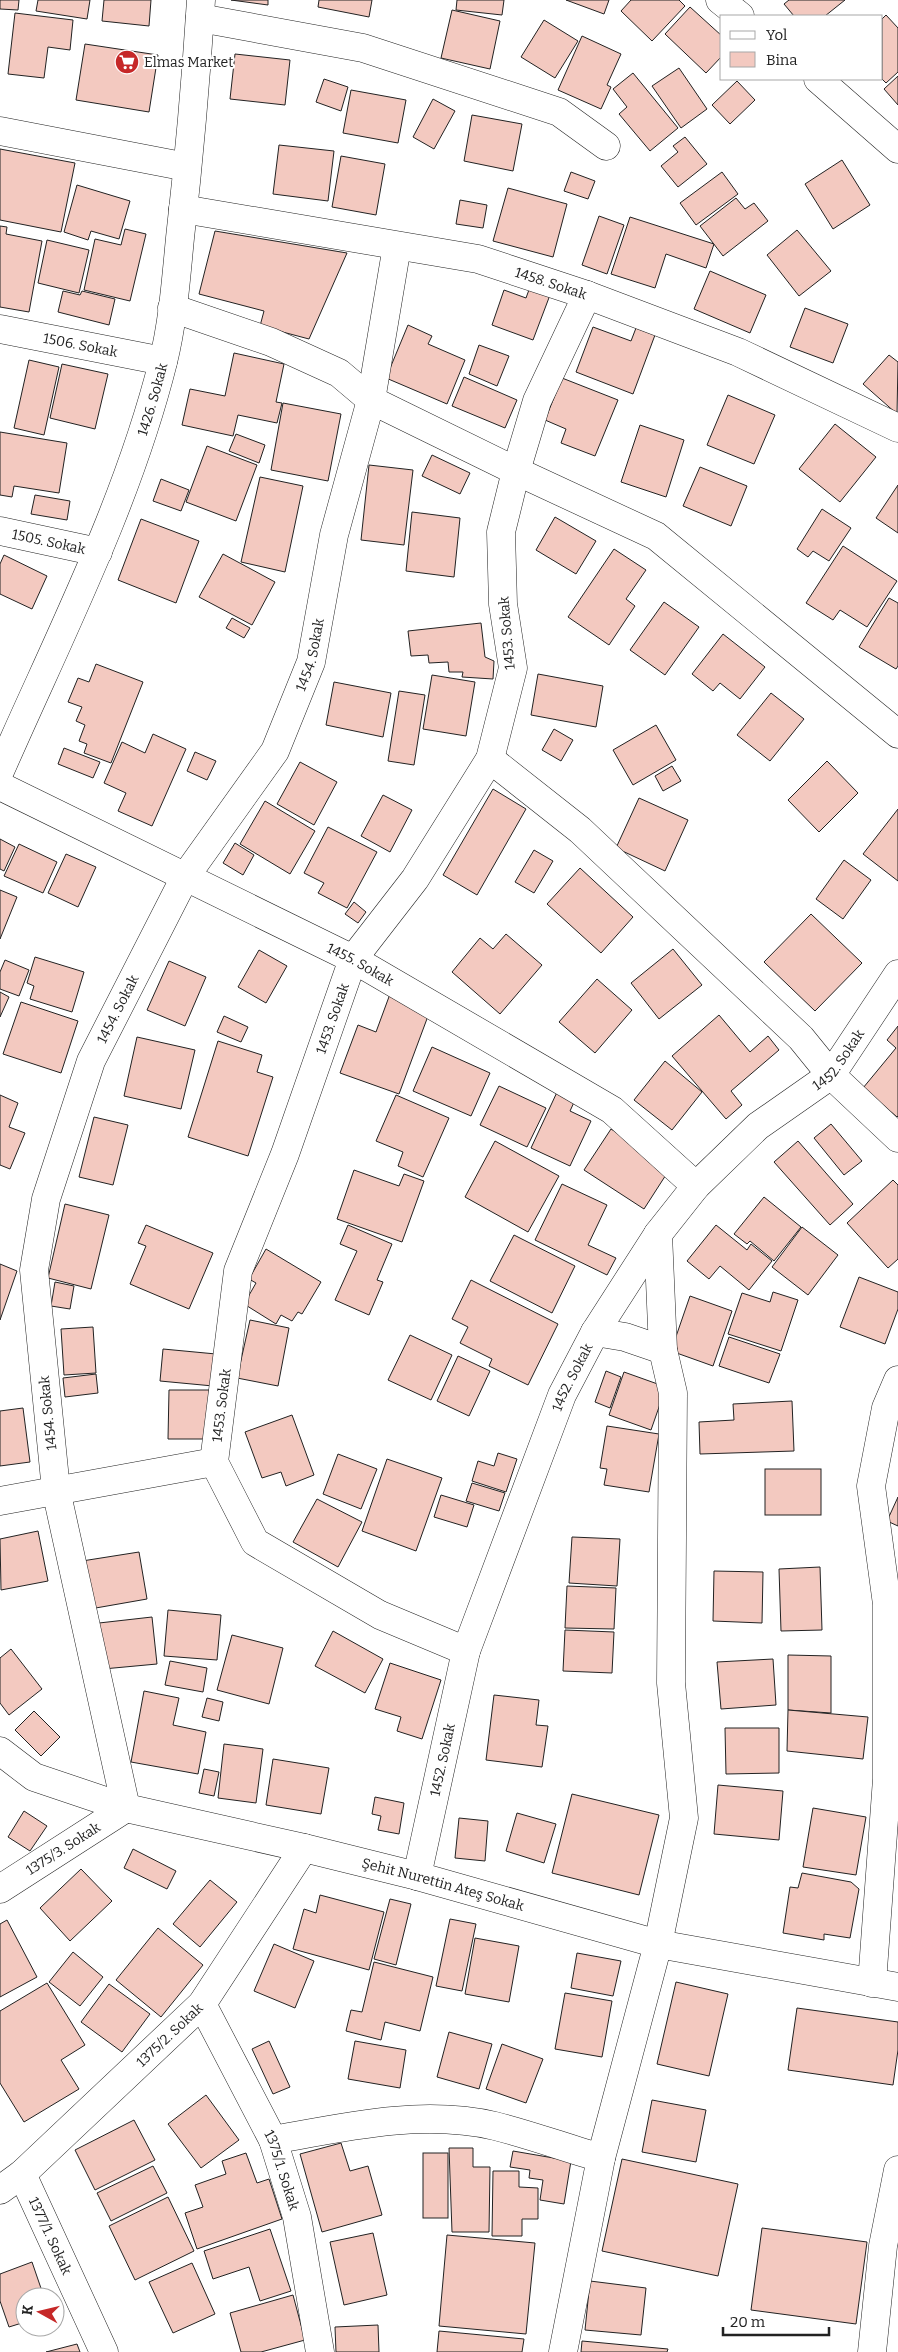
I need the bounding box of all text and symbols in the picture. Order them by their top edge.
legend [720,15,883,80]
text: Yol [766,26,787,44]
supermarket icon: Elmas Market [114,49,140,75]
text: Bina [766,51,798,69]
place label: Elmas Market [144,54,233,71]
street label: 1458. Sokak [513,263,589,303]
street label: 1506. Sokak [42,329,119,360]
street label: 1426. Sokak [134,361,171,438]
street label: 1505. Sokak [11,525,87,558]
street label: 1453. Sokak [495,596,519,670]
street label: 1454. Sokak [292,617,327,693]
street label: 1455. Sokak [324,939,397,989]
street label: 1454. Sokak [93,972,142,1046]
street label: 1453. Sokak [312,981,352,1056]
street label: 1452. Sokak [809,1026,867,1094]
street label: 1452. Sokak [548,1340,596,1414]
street label: 1453. Sokak [208,1368,234,1443]
street label: 1454. Sokak [36,1375,60,1451]
street label: 1452. Sokak [426,1722,459,1798]
street label: 1375/3. Sokak [23,1818,103,1879]
street label: Şehit Nurettin Ateş Sokak [360,1854,526,1914]
street label: 1375/2. Sokak [133,1999,206,2070]
street label: 1375/1. Sokak [261,2127,303,2213]
street label: 1377/1. Sokak [25,2194,76,2277]
north arrow [15,2287,65,2337]
text: K [19,2304,37,2316]
scale bar [723,2304,829,2336]
text: 20 m [730,2313,766,2331]

